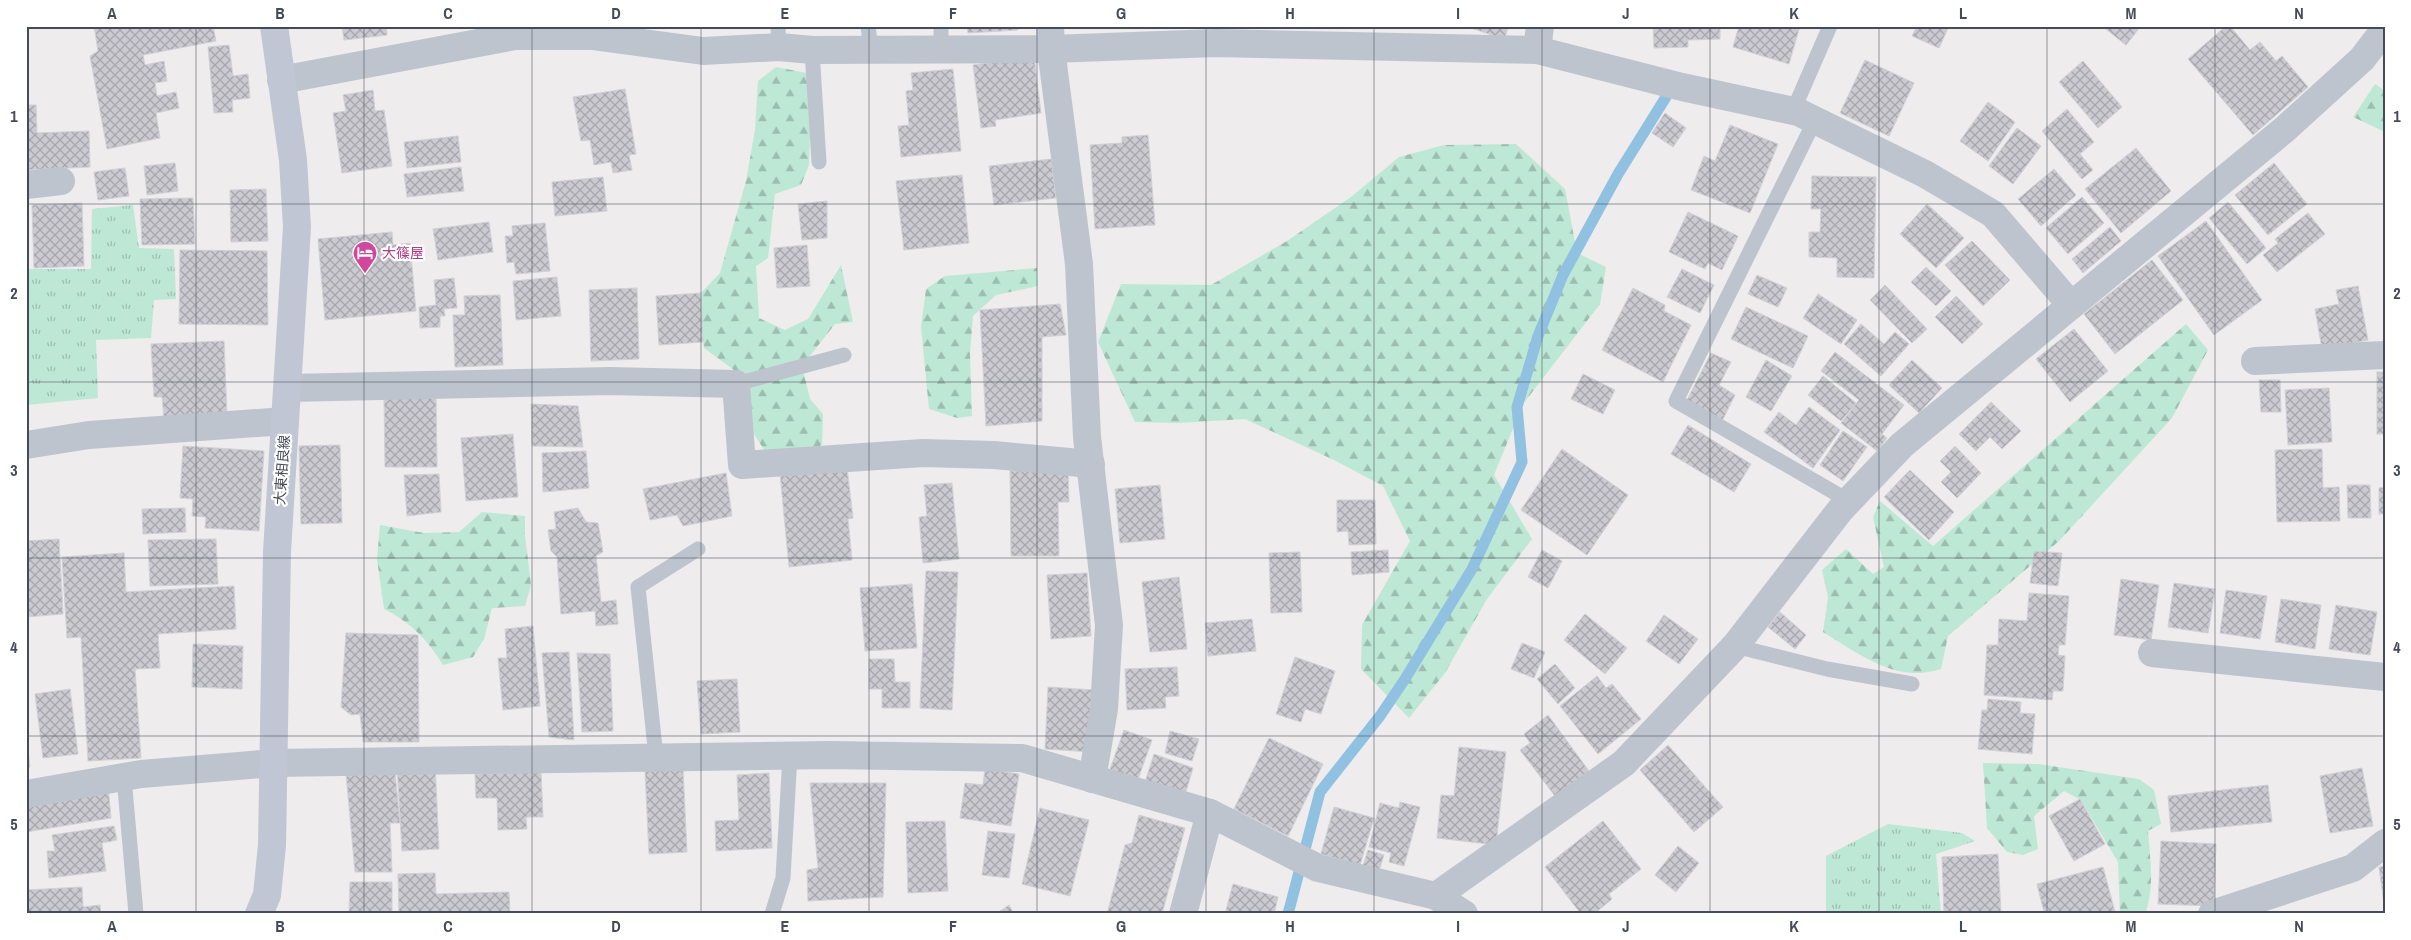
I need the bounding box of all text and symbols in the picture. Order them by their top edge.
text: A [107,2,117,24]
text: B [275,2,285,24]
text: C [443,2,453,24]
text: D [611,2,621,24]
text: E [781,2,790,24]
text: F [949,2,957,24]
text: G [1116,2,1126,24]
text: H [1285,2,1295,24]
text: I [1456,2,1460,24]
text: J [1622,2,1630,24]
text: K [1789,2,1799,24]
text: L [1959,2,1967,24]
text: M [2126,2,2137,24]
text: N [2294,2,2304,24]
text: 1 [10,105,18,127]
text: 1 [2393,105,2401,127]
hotel icon: 大篠屋 [352,240,378,274]
place label: 大篠屋 [382,244,424,262]
text: 2 [10,282,18,304]
text: 2 [2393,282,2401,304]
street label: 大東相良線 [271,434,293,506]
text: 3 [10,459,18,481]
text: 3 [2393,459,2401,481]
text: 4 [10,636,18,658]
text: 4 [2393,636,2401,658]
text: 5 [10,813,18,835]
text: 5 [2393,813,2401,835]
text: A [107,915,117,937]
text: B [275,915,285,937]
text: C [443,915,453,937]
text: D [611,915,621,937]
text: E [781,915,790,937]
text: F [949,915,957,937]
text: G [1116,915,1126,937]
text: H [1285,915,1295,937]
text: I [1456,915,1460,937]
text: J [1622,915,1630,937]
text: K [1789,915,1799,937]
text: L [1959,915,1967,937]
text: M [2126,915,2137,937]
text: N [2294,915,2304,937]

